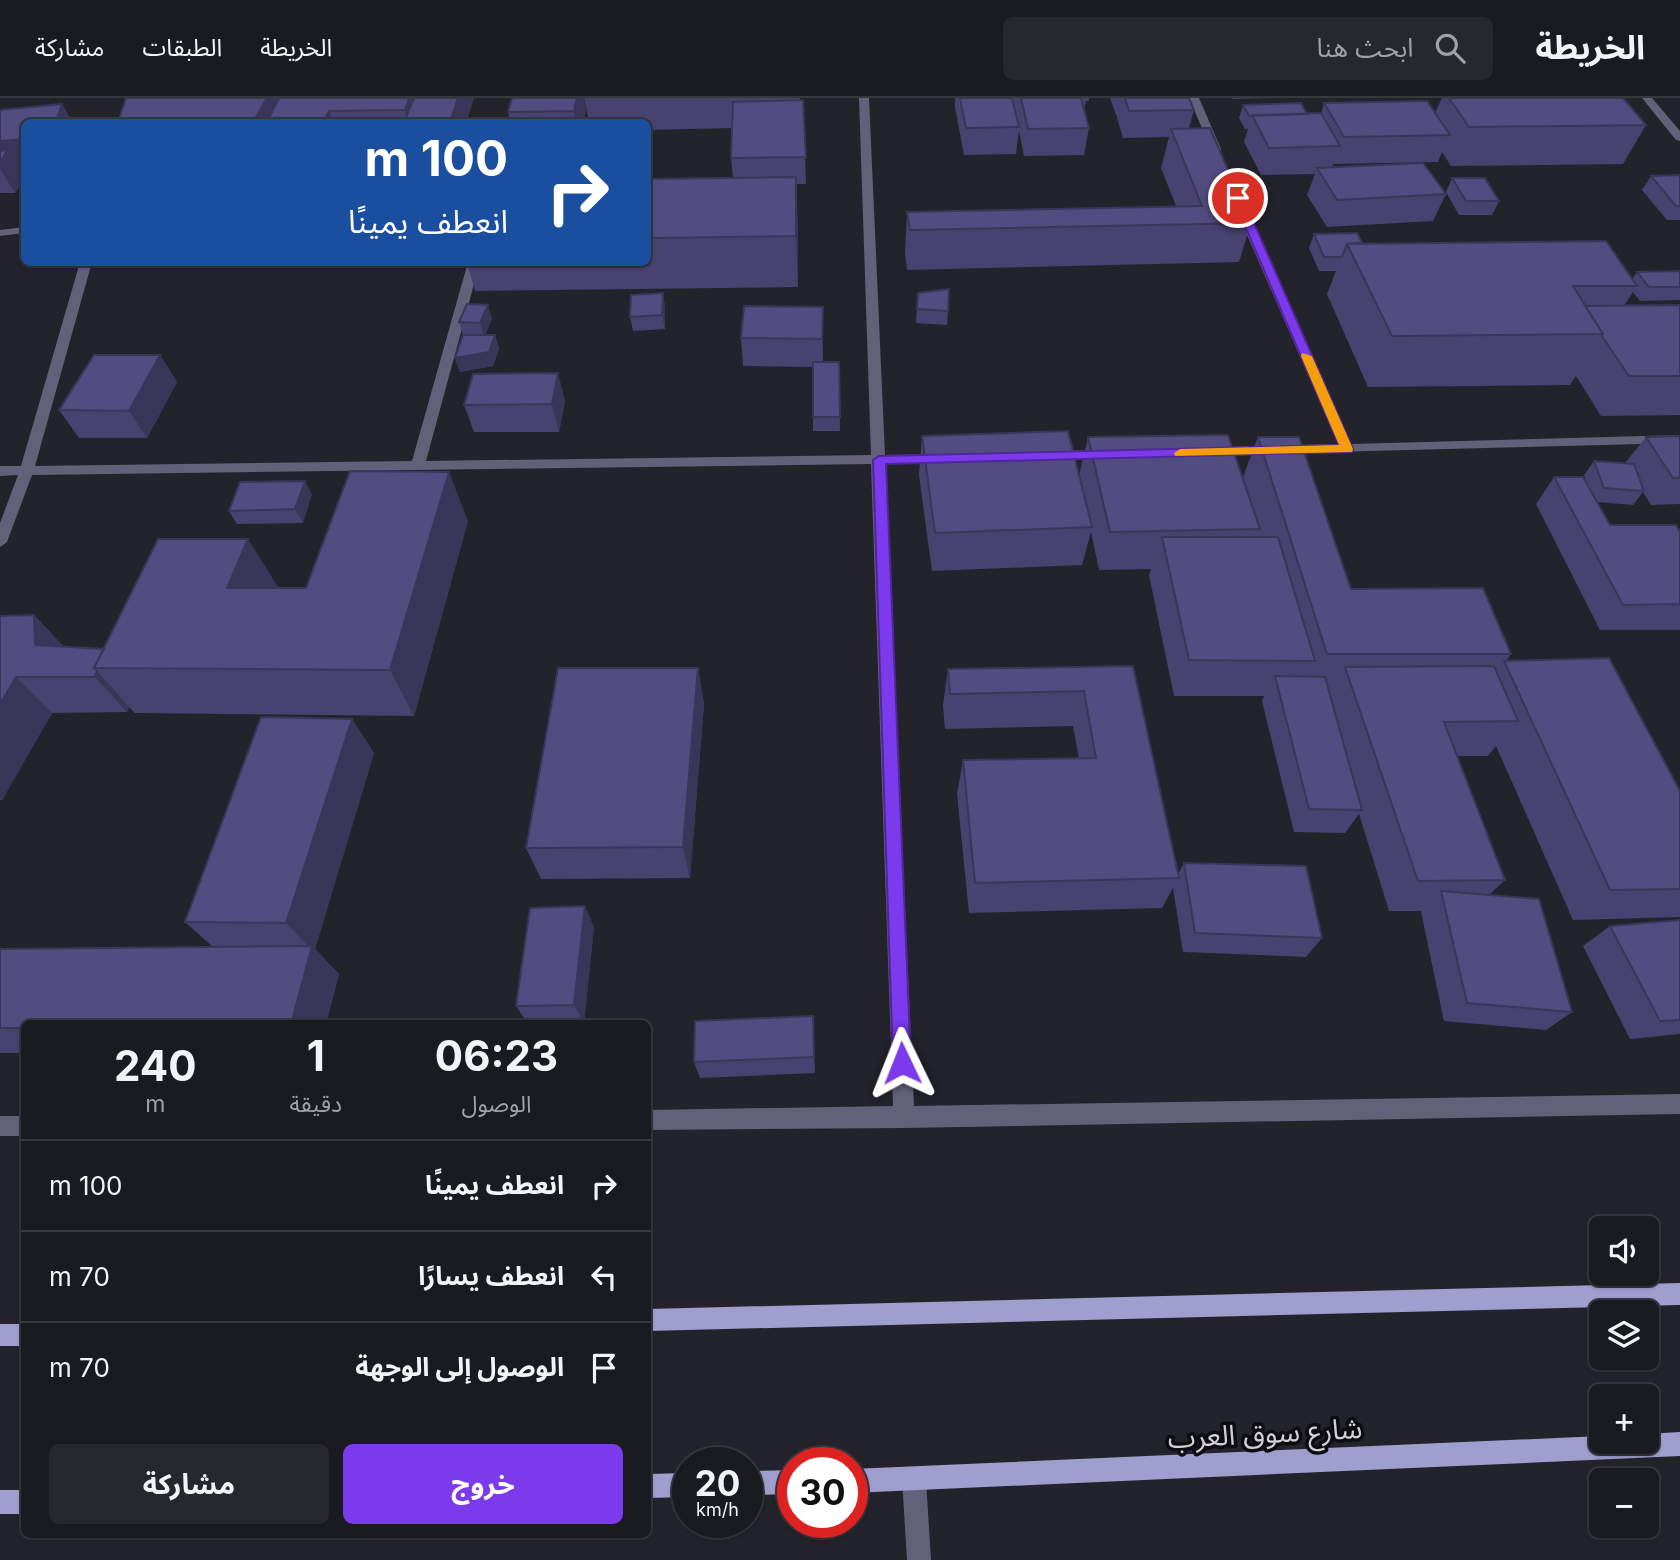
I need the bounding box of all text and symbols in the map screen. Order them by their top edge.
search box [1003,17,1493,80]
text: الخريطة [1535,27,1645,67]
icon: search [1431,29,1469,67]
text: ابحث هنا [1317,32,1413,63]
text: مشاركة [35,33,104,62]
text: الطبقات [142,33,222,62]
text: الخريطة [260,33,332,62]
text: 100 m [364,129,508,188]
icon: right [532,147,623,238]
pin [1208,168,1268,228]
icon: arrive [1219,179,1257,217]
text: انعطف يمينًا [348,202,508,241]
position arrow [865,1026,939,1100]
text: 1 [307,1030,325,1081]
text: 06:23 [435,1030,558,1081]
text: 240 [114,1040,197,1091]
text: m [145,1090,165,1118]
text: دقيقة [289,1090,342,1118]
text: الوصول [461,1090,531,1118]
icon: right [585,1167,623,1205]
text: انعطف يمينًا [425,1169,564,1200]
text: 100 m [49,1170,122,1201]
map controls [1589,1216,1659,1538]
button: sound [1589,1216,1659,1286]
icon: left [585,1258,623,1296]
text: انعطف يسارًا [418,1260,564,1291]
text: 70 m [49,1261,110,1292]
button: layers [1589,1300,1659,1370]
icon: arrive [585,1349,623,1387]
text: الوصول إلى الوجهة [355,1351,564,1382]
text: 70 m [49,1352,110,1383]
button: + [1589,1384,1659,1454]
street label: شارع سوق العرب [1167,1411,1363,1459]
button: مشاركة [49,1444,329,1524]
button: خروج [343,1444,623,1524]
speed limit sign: 30 [777,1447,868,1538]
text: 20 [695,1462,740,1504]
button: − [1589,1468,1659,1538]
text: km/h [696,1499,739,1520]

